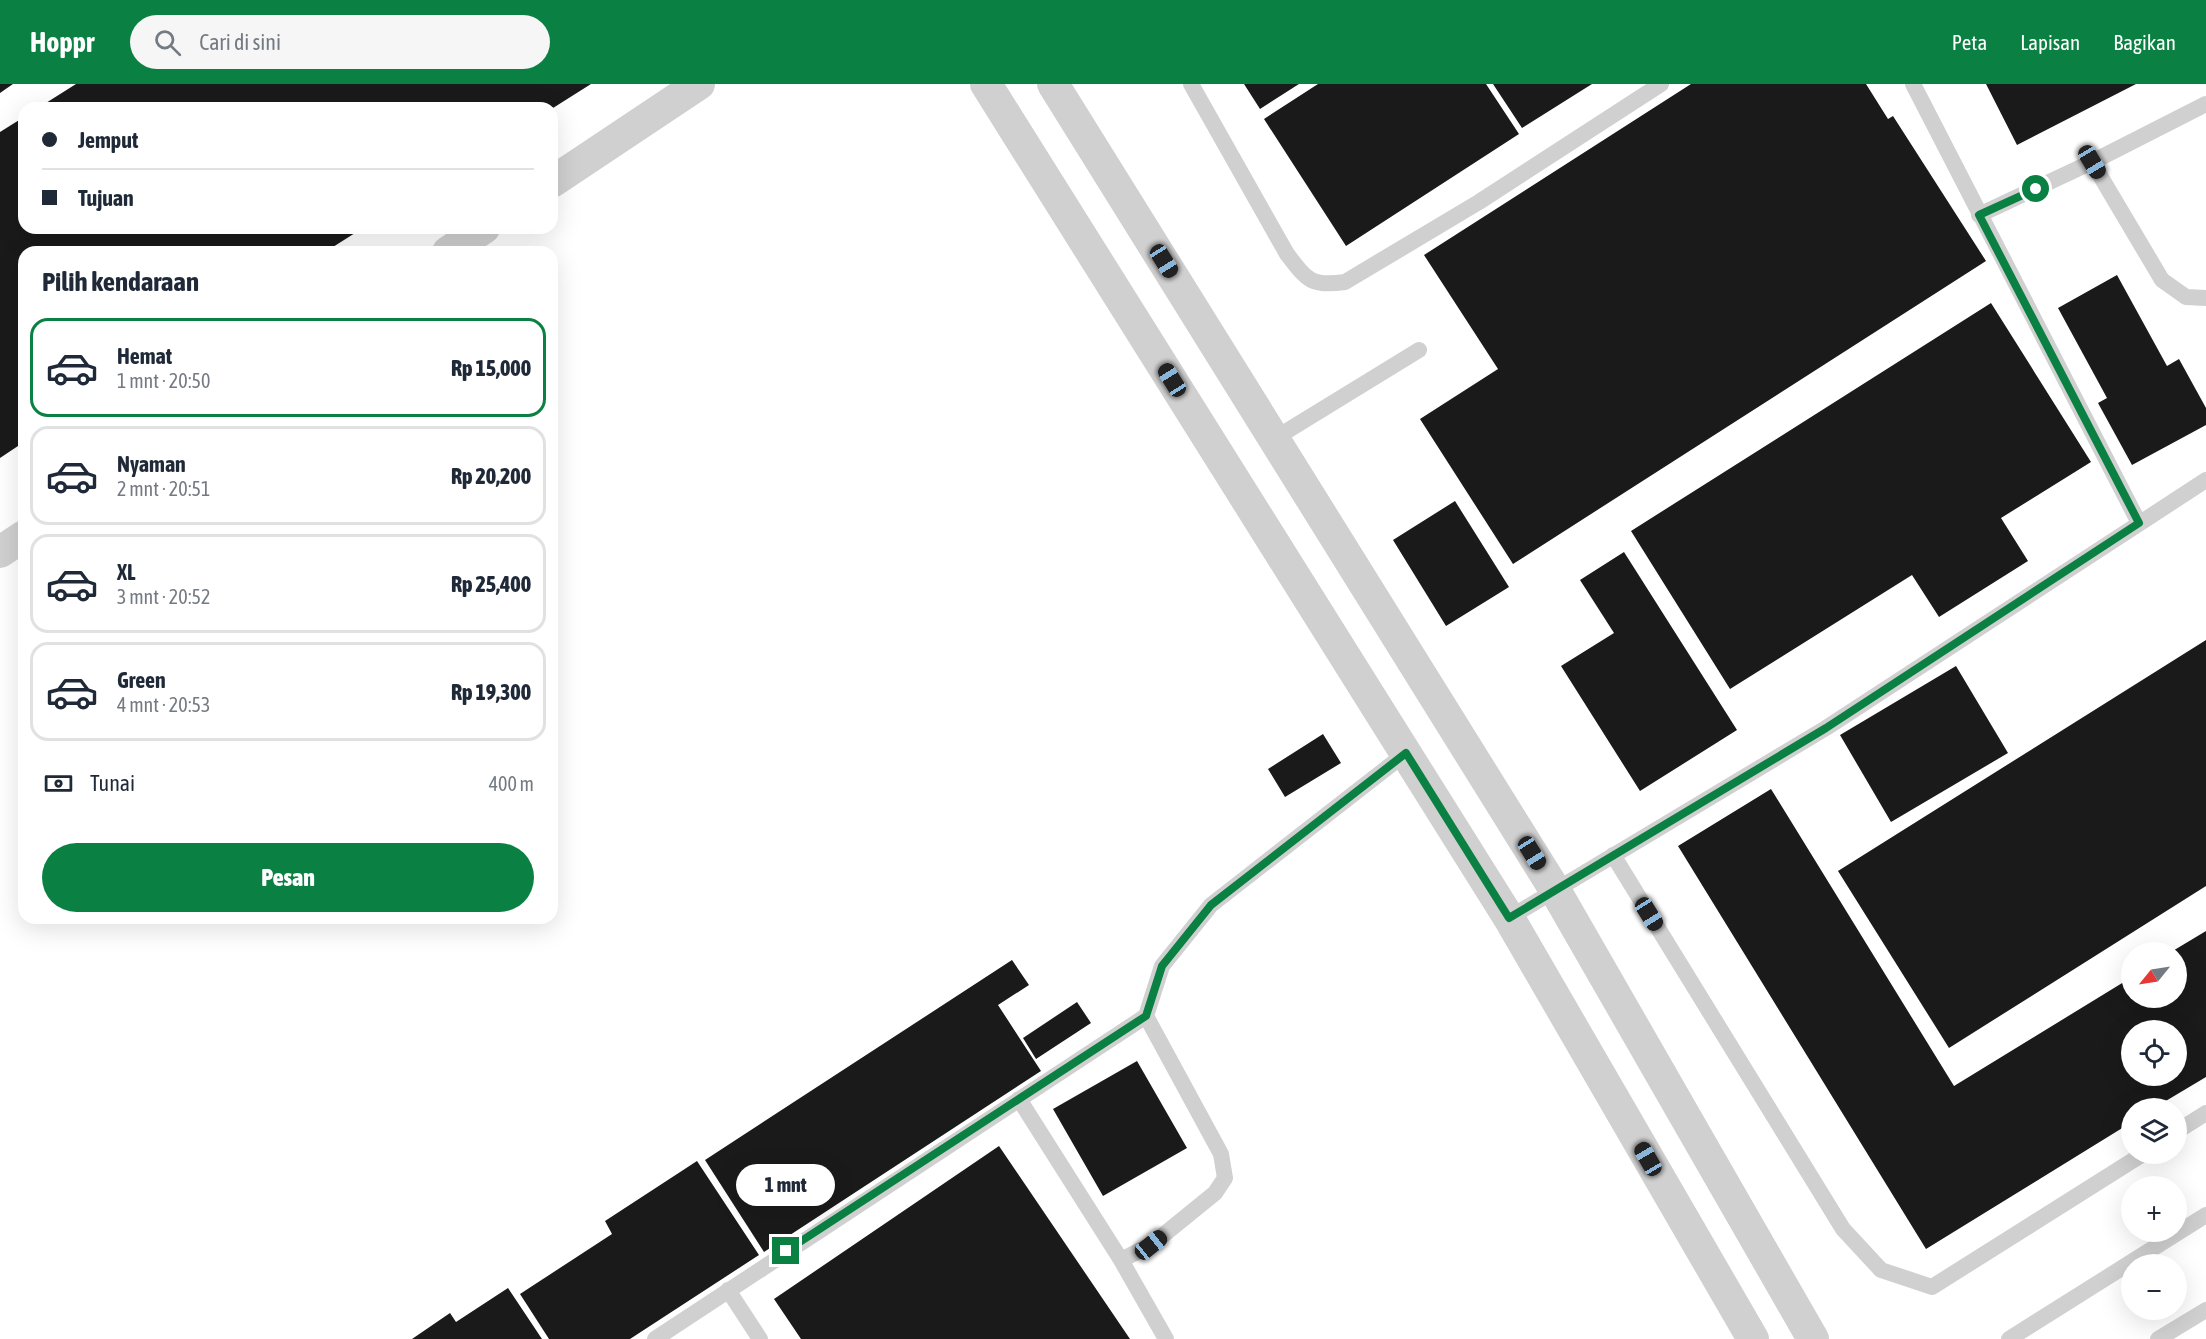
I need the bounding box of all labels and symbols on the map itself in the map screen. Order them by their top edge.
car [2075,142,2109,182]
route start [2022,175,2049,202]
car [1147,241,1181,281]
car [1155,360,1189,400]
car [1515,833,1549,873]
car [1632,894,1666,934]
north arrow [2121,942,2187,1008]
car [1631,1139,1665,1179]
callout: 1 mnt [736,1164,836,1206]
car [1131,1227,1171,1263]
route end [772,1237,799,1264]

